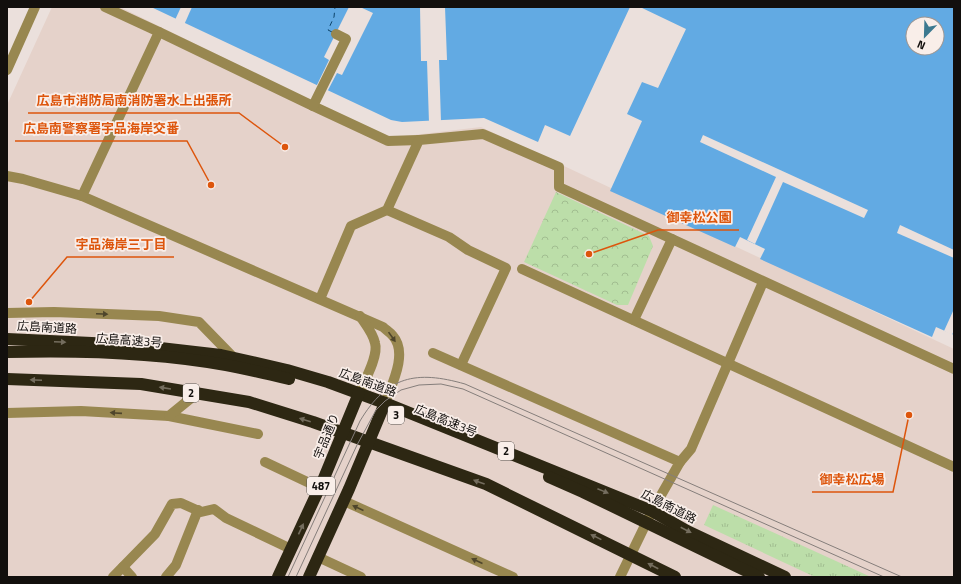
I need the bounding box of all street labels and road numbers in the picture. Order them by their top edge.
street label: 広島南道路 [17,316,77,338]
street label: 広島高速3号 [95,328,163,352]
street label: 広島南道路 [337,363,399,401]
road number: 2 [183,384,199,402]
street label: 広島高速3号 [412,399,480,441]
road number: 3 [388,406,404,424]
street label: 宇品通り [308,410,344,462]
road number: 2 [498,442,514,460]
road number: 487 [307,477,335,495]
street label: 広島南道路 [638,484,700,528]

